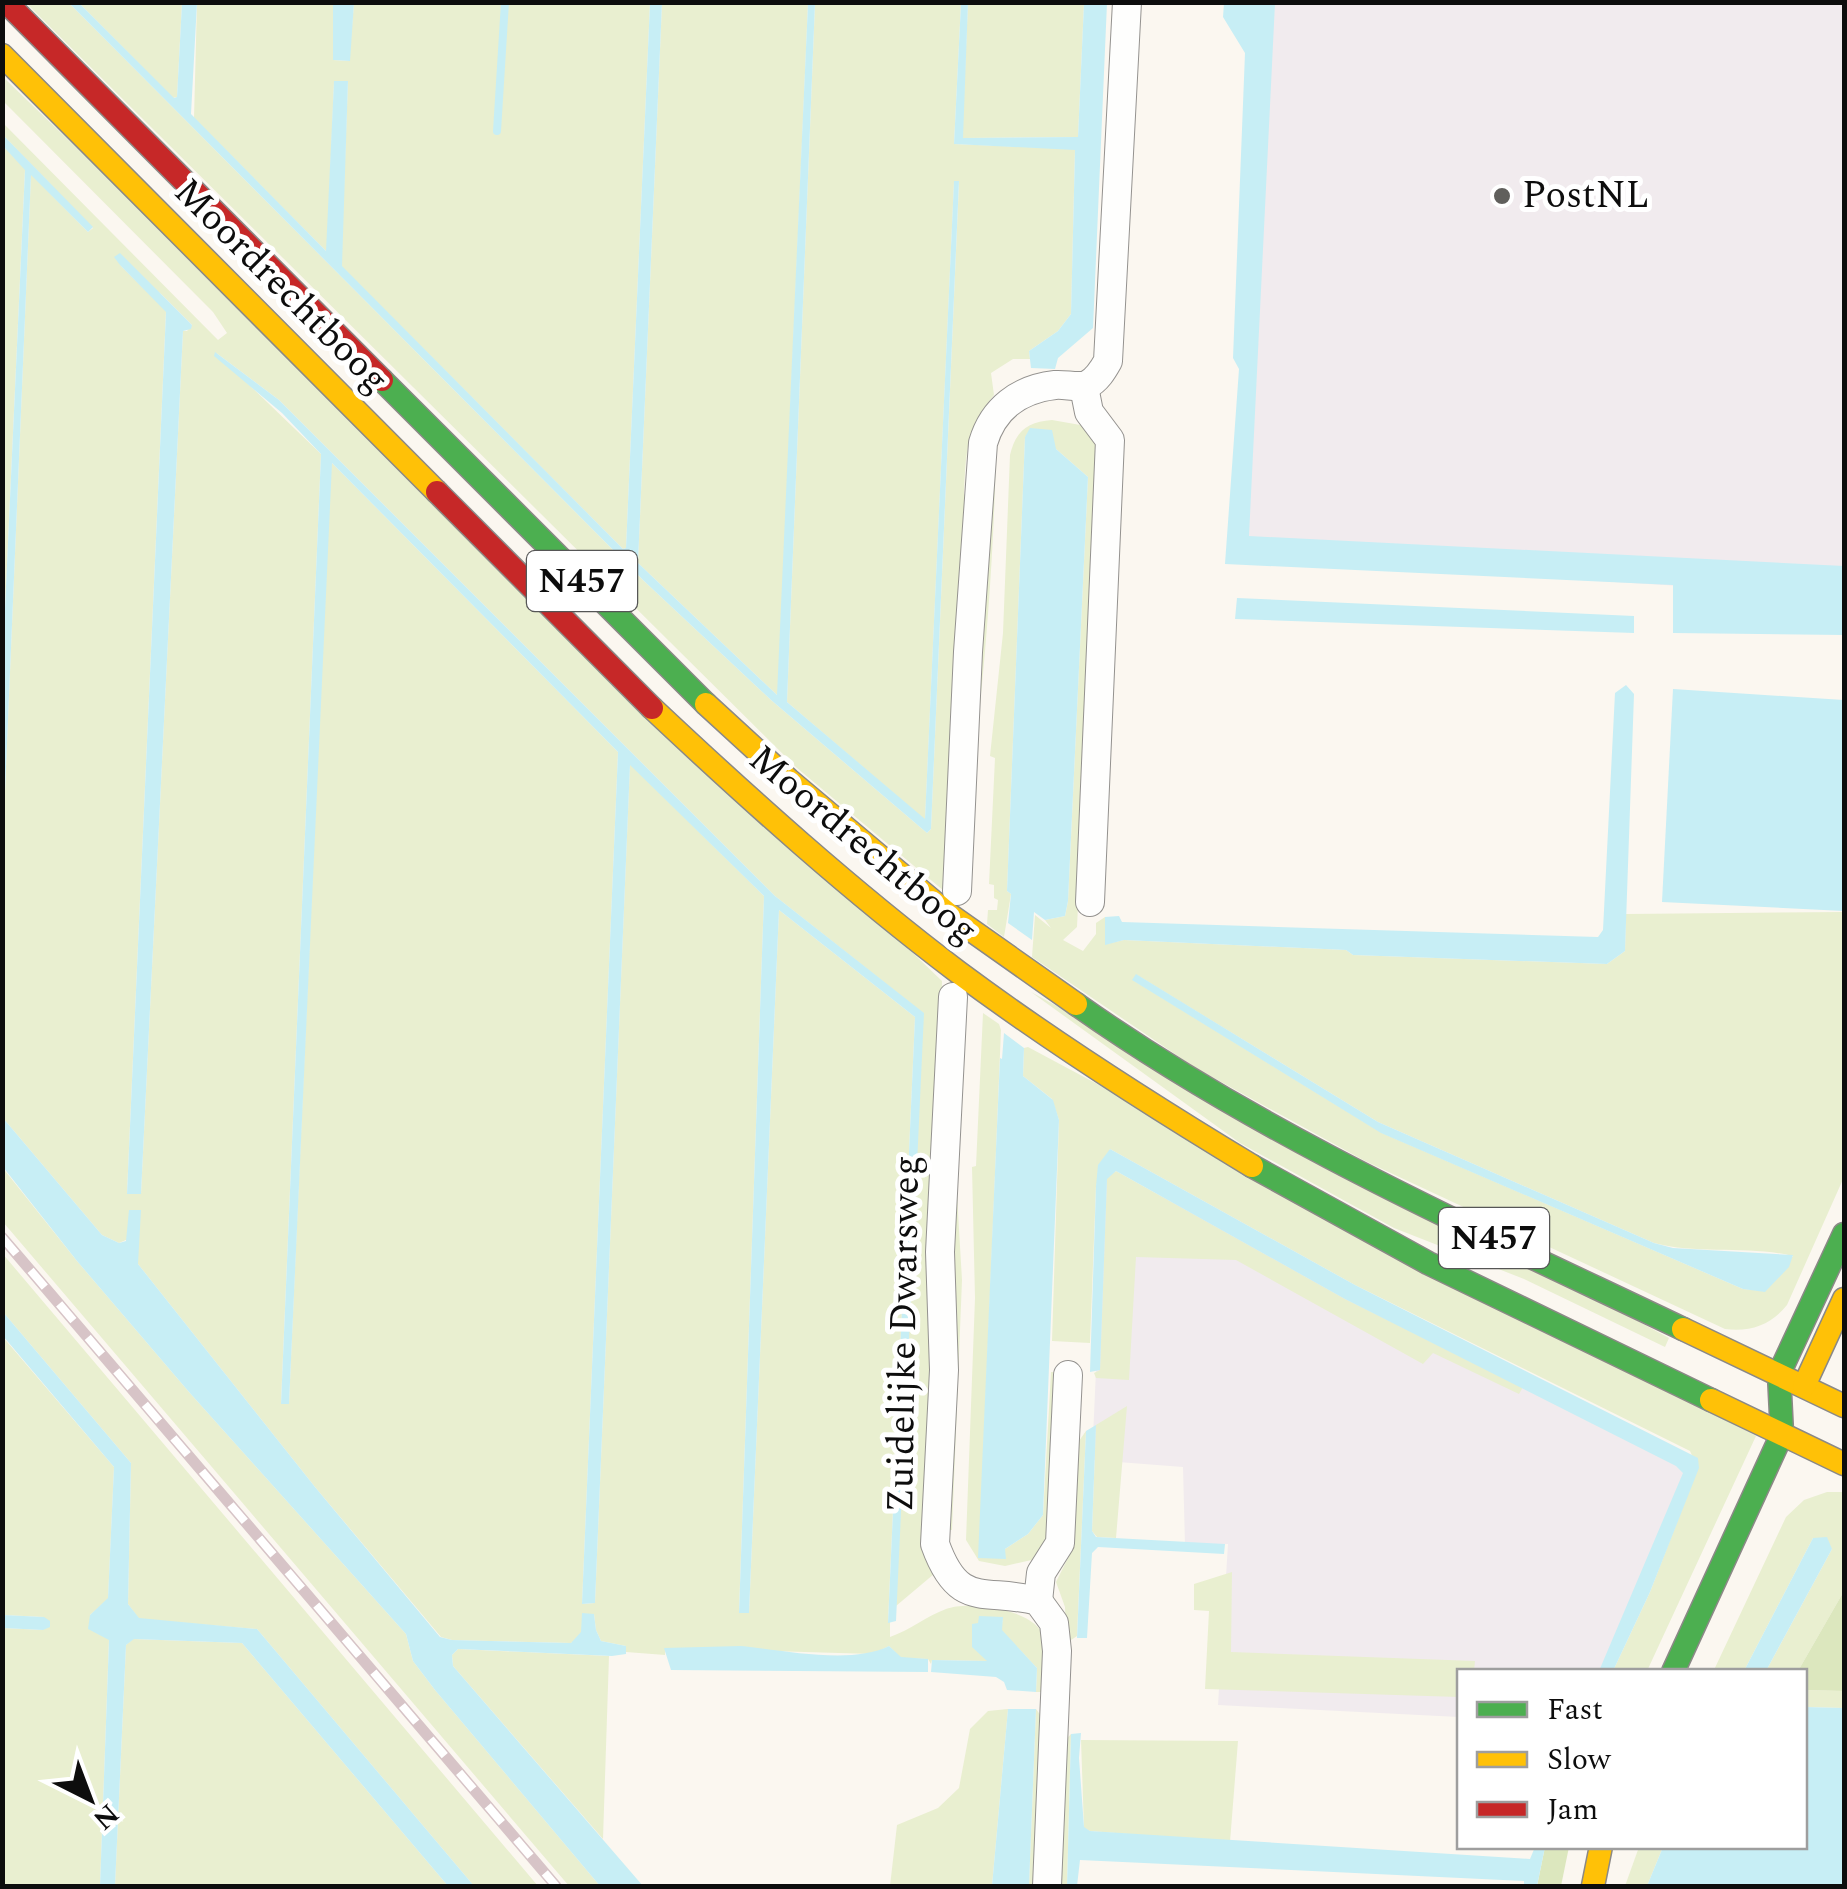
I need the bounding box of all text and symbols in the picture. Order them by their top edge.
street label: Moordrechtboog [160,165,402,407]
place label: PostNL [1522,167,1650,225]
marker: PostNL [1491,185,1513,207]
road number: N457 [527,551,637,611]
street label: Moordrechtboog [735,731,991,959]
street label: Zuidelijke Dwarsweg [872,1155,936,1513]
road number: N457 [1439,1208,1549,1268]
legend [1457,1669,1807,1849]
text: Fast [1547,1687,1603,1733]
text: Slow [1547,1737,1612,1783]
north arrow [40,1749,140,1849]
text: Jam [1547,1787,1598,1833]
text: N [83,1793,129,1840]

